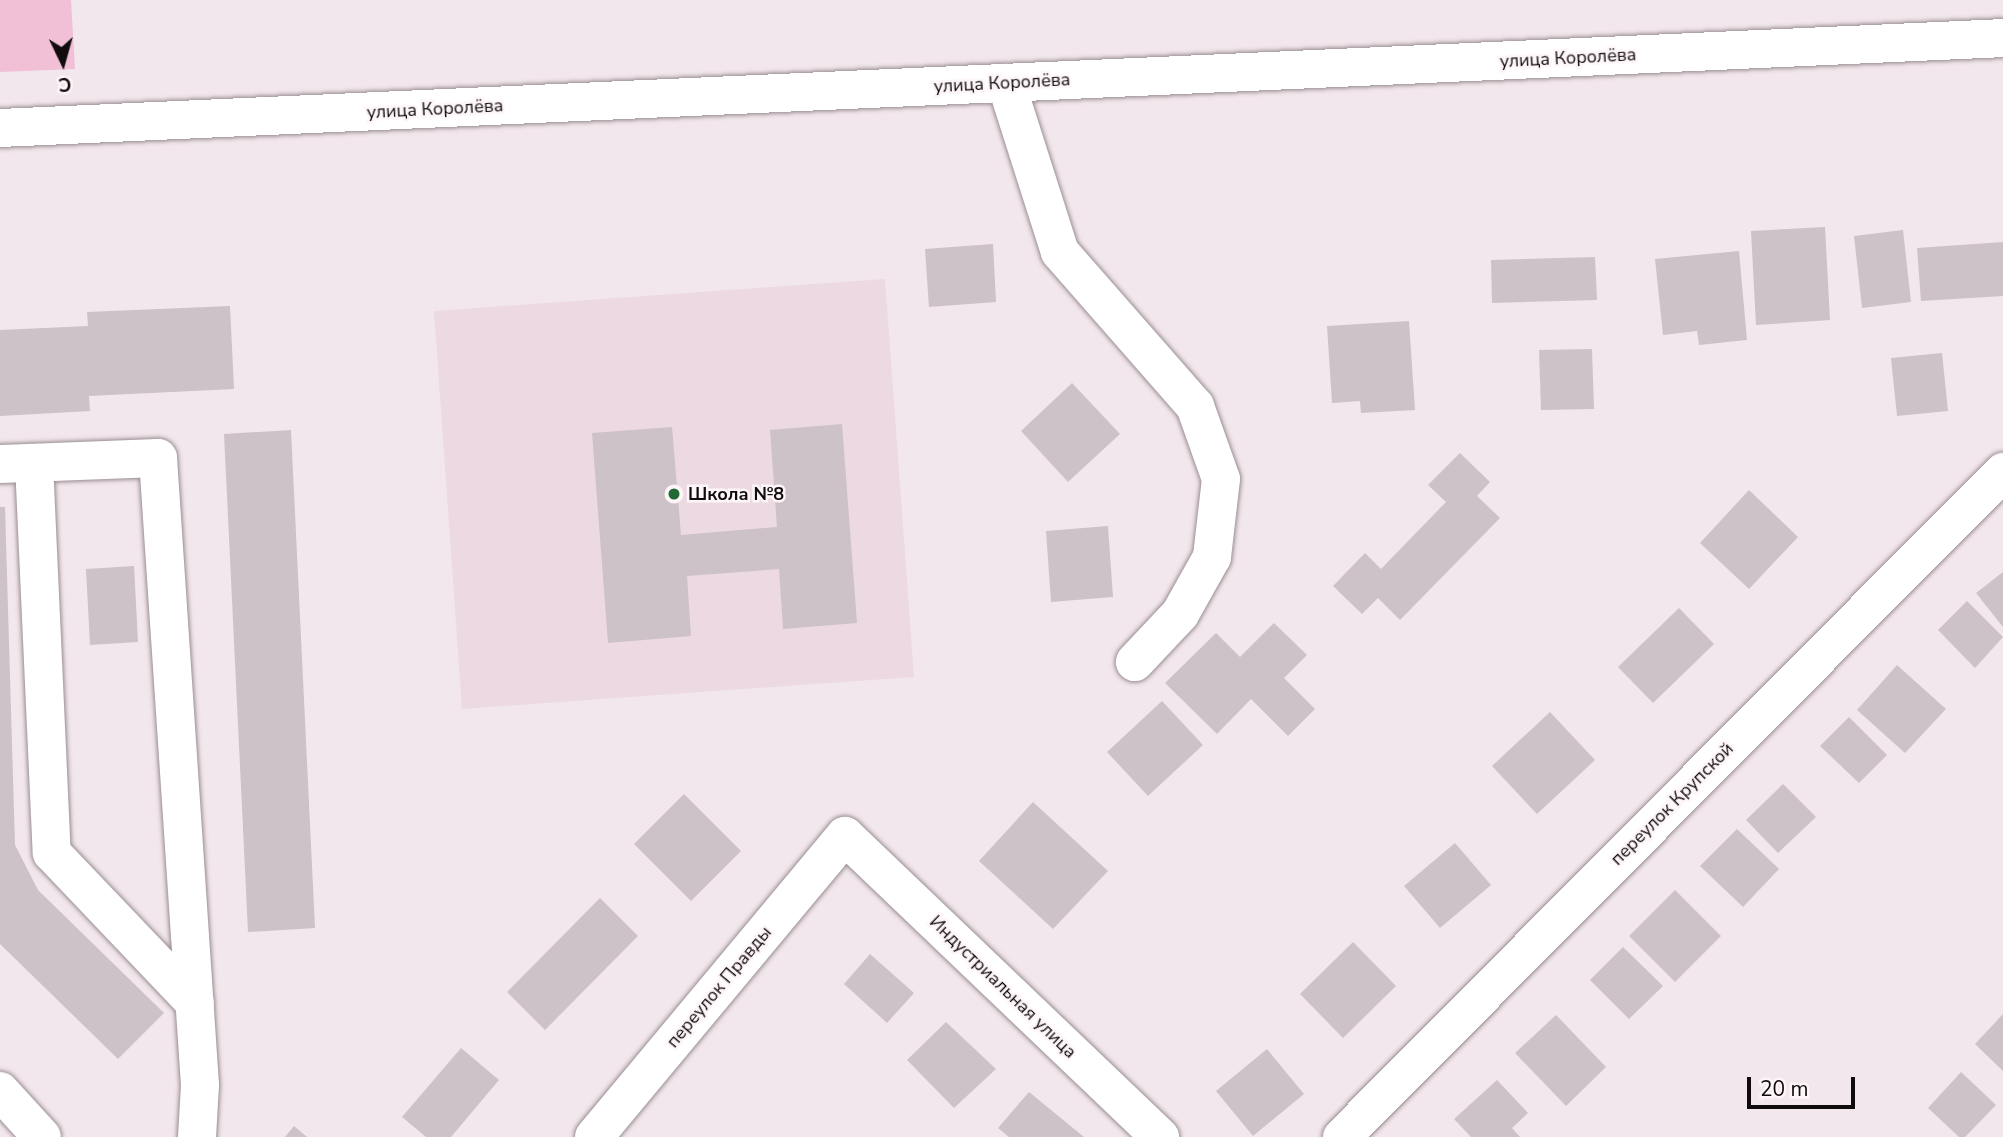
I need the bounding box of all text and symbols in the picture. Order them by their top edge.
north arrow [28,28,98,98]
street label: улица Королёва [1499,44,1637,72]
street label: улица Королёва [933,69,1071,97]
text: С [57,70,72,97]
street label: улица Королёва [366,95,504,123]
place label: Школа №8 [688,483,784,505]
marker: Школа №8 [666,486,682,502]
street label: переулок Крупской [1606,738,1738,870]
street label: Индустриальная улица [925,911,1081,1063]
street label: переулок Правды [662,922,776,1052]
scale bar [1751,1064,1860,1108]
text: 20 m [1760,1075,1809,1103]

